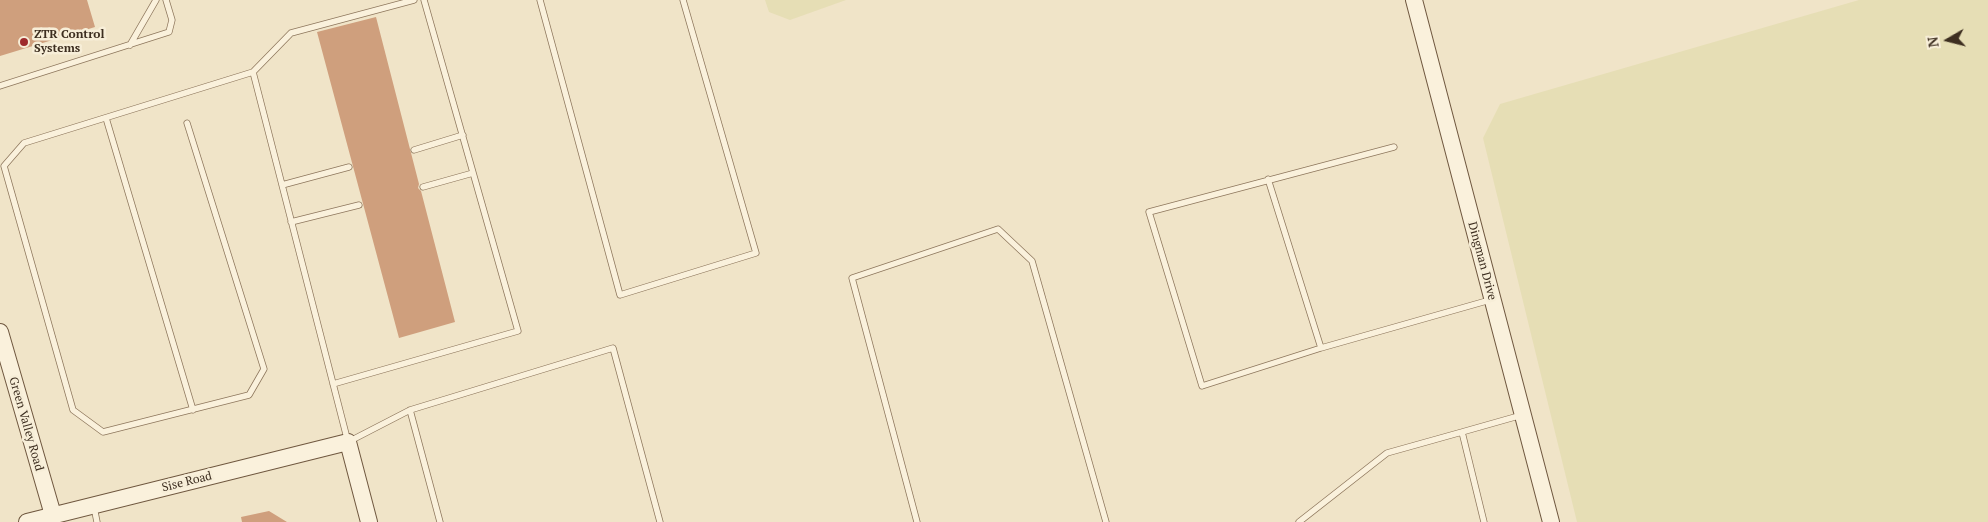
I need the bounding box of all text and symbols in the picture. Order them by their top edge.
north arrow [1923,15,1973,65]
place label: ZTR Control Systems [34,28,104,56]
marker: ZTR Control Systems [18,36,30,48]
text: N [1923,36,1943,49]
street label: Dingman Drive [1465,220,1499,302]
street label: Green Valley Road [6,375,46,473]
street label: Sise Road [161,469,213,495]

